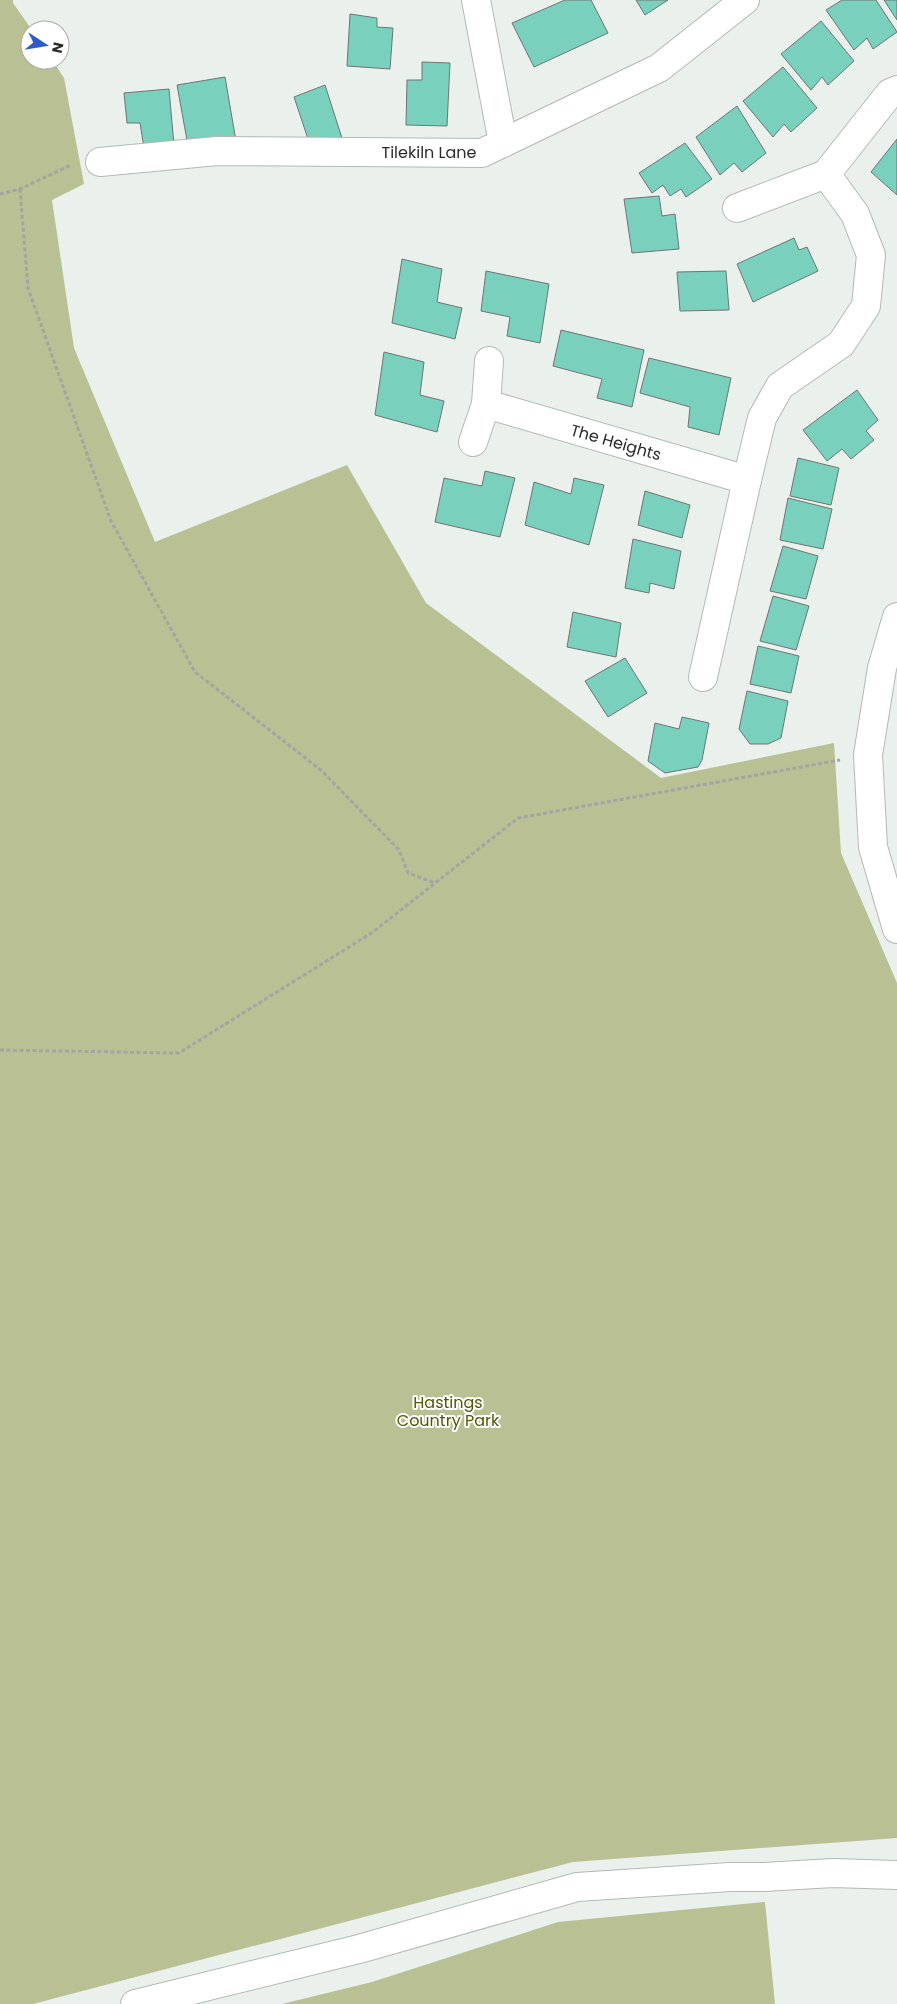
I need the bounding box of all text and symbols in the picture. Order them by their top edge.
north arrow [20,20,70,70]
text: N [47,40,69,55]
street label: Tilekiln Lane [382,141,477,164]
street label: The Heights [568,419,664,466]
park label: Hastings Country Park [397,1391,500,1432]

